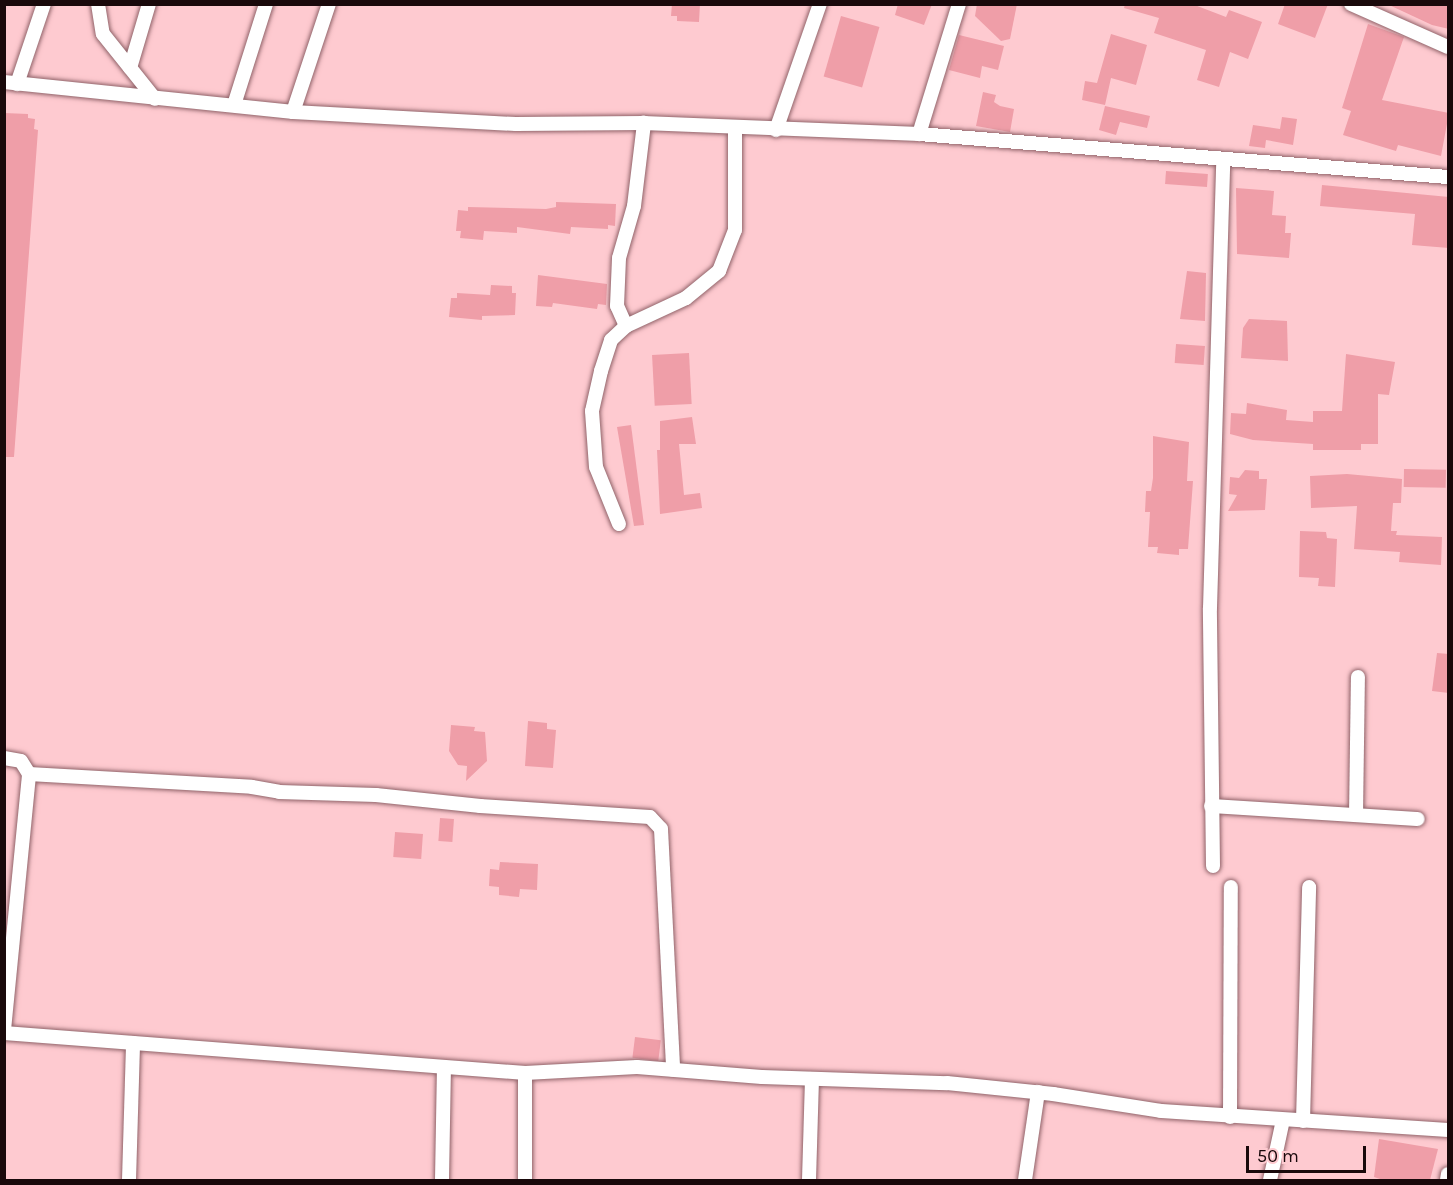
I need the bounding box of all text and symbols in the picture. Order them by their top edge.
scale bar [1249,1134,1369,1172]
text: 50 m [1257,1145,1299,1167]

